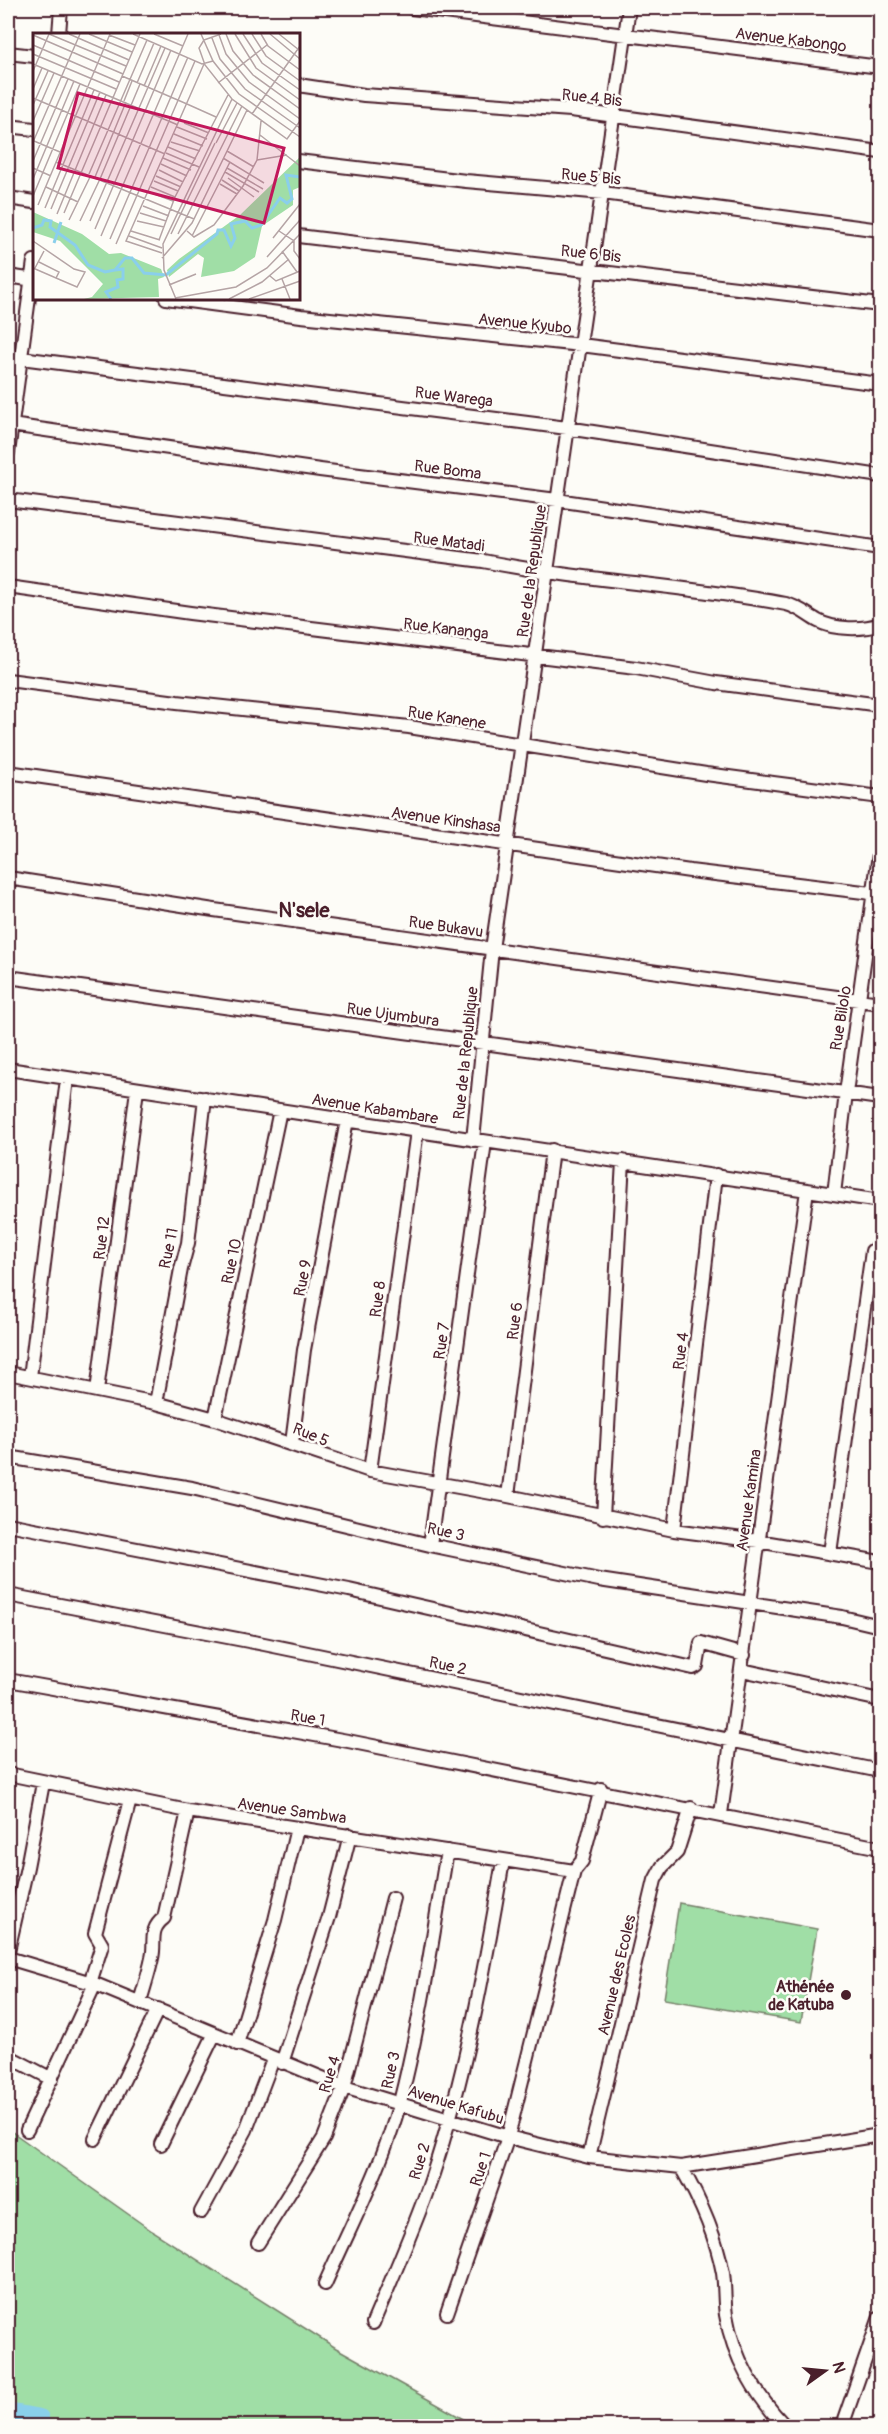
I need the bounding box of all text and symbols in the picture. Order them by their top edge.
street label: Avenue Kabongo [734,23,848,57]
inset map [33,33,300,300]
street label: Rue 4 Bis [561,85,623,111]
street label: Rue 5 Bis [560,164,622,190]
street label: Rue 6 Bis [560,241,622,267]
street label: Avenue Kyubo [477,309,573,339]
street label: Rue Warega [414,382,494,412]
street label: Rue Boma [413,456,483,484]
street label: Rue de la Republique [513,504,551,639]
street label: Rue Matadi [412,528,486,556]
street label: Rue Kananga [402,614,490,644]
street label: Rue Kanene [406,702,487,734]
street label: Avenue Kinshasa [390,802,502,838]
district label: N'sele [279,898,331,923]
street label: Rue Bukavu [407,912,484,942]
street label: Rue Bilolo [826,984,856,1052]
street label: Rue de la Republique [449,986,483,1121]
street label: Rue Ujumbura [345,999,441,1031]
street label: Avenue Kabambare [310,1089,440,1129]
street label: Rue 12 [89,1215,115,1261]
street label: Rue 11 [155,1226,183,1270]
street label: Rue 10 [217,1237,247,1286]
street label: Rue 9 [290,1258,316,1298]
street label: Rue 8 [366,1280,390,1319]
street label: Rue 6 [503,1301,527,1341]
street label: Rue 7 [430,1321,455,1361]
street label: Rue 4 [669,1331,693,1371]
street label: Rue 5 [290,1419,332,1451]
street label: Avenue Kamina [732,1448,766,1553]
street label: Rue 3 [425,1518,466,1546]
street label: Rue 2 [427,1652,468,1680]
street label: Rue 1 [289,1705,327,1731]
street label: Avenue Sambwa [236,1793,348,1829]
street label: Avenue des Ecoles [593,1913,641,2037]
place label: Athénée de Katuba [768,1977,835,2015]
marker: Athénée de Katuba [839,1988,853,2002]
street label: Rue 3 [377,2050,405,2091]
street label: Rue 4 [315,2053,345,2095]
street label: Avenue Kafubu [405,2081,506,2129]
street label: Rue 2 [405,2140,435,2182]
street label: Rue 1 [466,2150,496,2189]
north arrow [795,2341,855,2401]
text: N [827,2360,850,2375]

